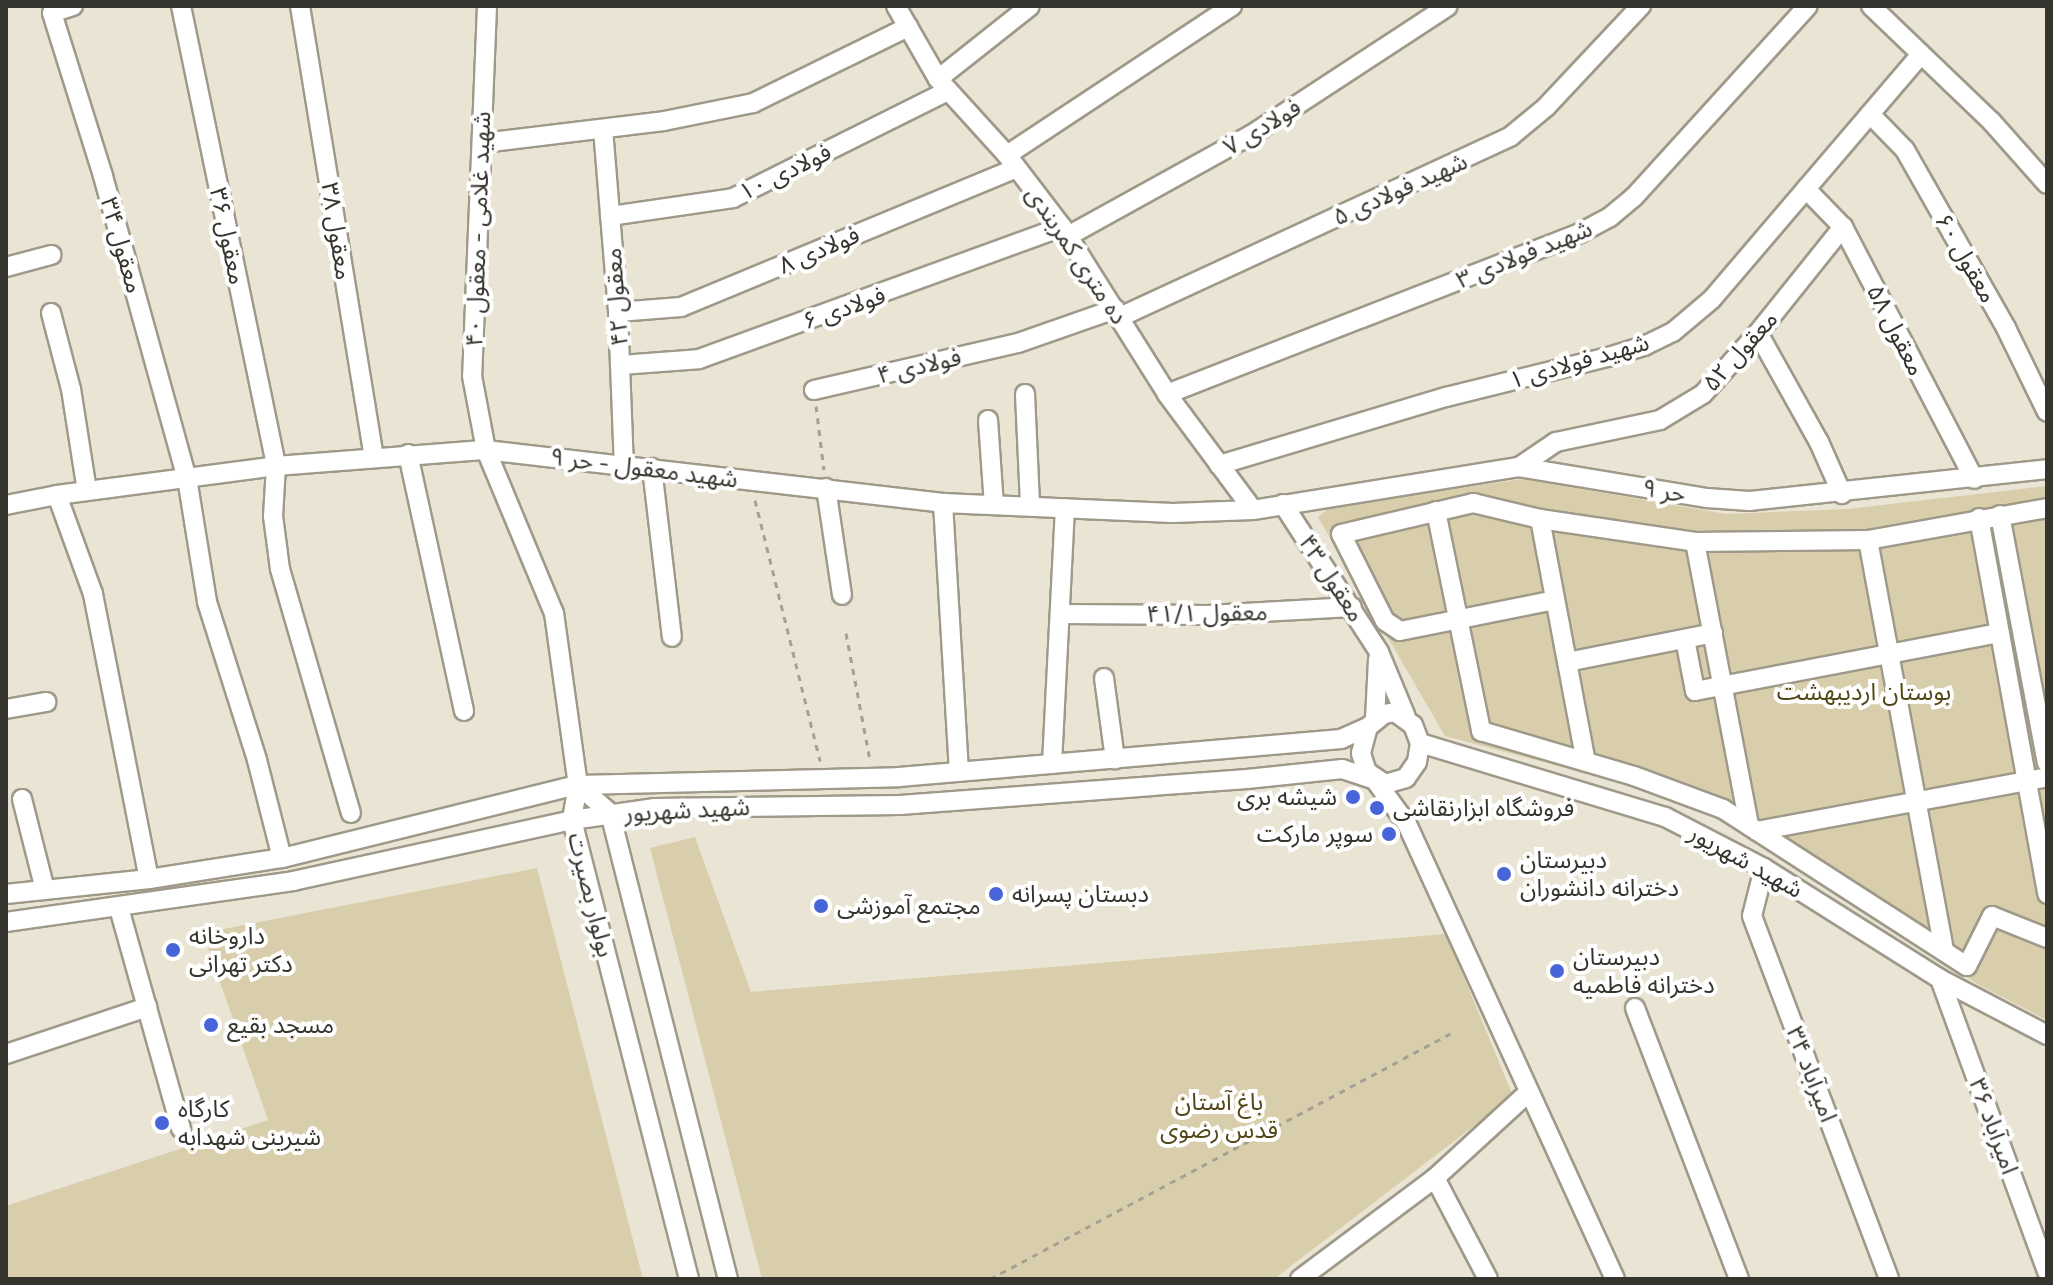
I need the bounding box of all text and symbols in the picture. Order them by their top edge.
street label: فولادی ۷ [1218,93,1306,161]
street label: شهید غلامی - معقول ۴۰ [459,111,497,347]
street label: فولادی ۱۰ [734,137,836,207]
street label: شهید فولادی ۵ [1328,147,1472,231]
street label: معقول ۳۸ [315,180,359,282]
street label: ده متری کمربندی [1020,180,1134,330]
street label: معقول ۳۶ [204,185,252,287]
street label: معقول ۳۴ [95,194,149,296]
street label: معقول ۶۰ [1929,208,2003,308]
street label: شهید فولادی ۳ [1452,214,1596,294]
street label: فولادی ۸ [774,220,864,280]
street label: معقول ۴۲ [598,247,634,347]
street label: فولادی ۶ [799,280,889,336]
street label: معقول ۵۸ [1861,280,1931,380]
street label: معقول ۵۲ [1696,305,1784,397]
street label: شهید فولادی ۱ [1506,327,1652,395]
street label: فولادی ۴ [874,342,964,390]
street label: شهید معقول - حر ۹ [549,442,739,494]
street label: حر ۹ [1640,473,1688,509]
street label: معقول ۴۳ [1293,529,1371,627]
street label: معقول ۴۱/۱ [1146,598,1268,628]
park label: بوستان اردیبهشت [1777,678,1951,706]
place label: شیشه بری [1237,783,1337,811]
marker: شیشه بری [1344,788,1362,806]
street label: شهید شهریور [623,792,751,828]
place label: فروشگاه ابزارنقاشی [1393,794,1574,822]
marker: فروشگاه ابزارنقاشی [1368,799,1386,817]
street label: شهید شهریور [1684,818,1808,904]
place label: سوپر مارکت [1257,820,1373,848]
marker: سوپر مارکت [1380,825,1398,843]
street label: بولوار بصیرت [562,830,620,960]
place label: دبیرستان دخترانه دانشوران [1520,846,1679,902]
marker: دبیرستان دخترانه دانشوران [1495,865,1513,883]
place label: دبستان پسرانه [1012,880,1149,908]
marker: دبستان پسرانه [987,885,1005,903]
place label: مجتمع آموزشی [837,892,981,920]
marker: مجتمع آموزشی [812,897,830,915]
place label: داروخانه دکتر تهرانی [189,922,293,978]
marker: داروخانه دکتر تهرانی [164,941,182,959]
place label: دبیرستان دخترانه فاطمیه [1573,943,1715,999]
marker: دبیرستان دخترانه فاطمیه [1548,962,1566,980]
place label: مسجد بقیع [227,1011,334,1039]
marker: مسجد بقیع [202,1016,220,1034]
street label: امیرآباد ۳۴ [1781,1022,1843,1126]
street label: امیرآباد ۳۶ [1963,1074,2025,1178]
park label: باغ آستان قدس رضوی [1160,1088,1278,1144]
place label: کارگاه شیرینی شهدابه [178,1095,321,1151]
marker: کارگاه شیرینی شهدابه [153,1114,171,1132]

